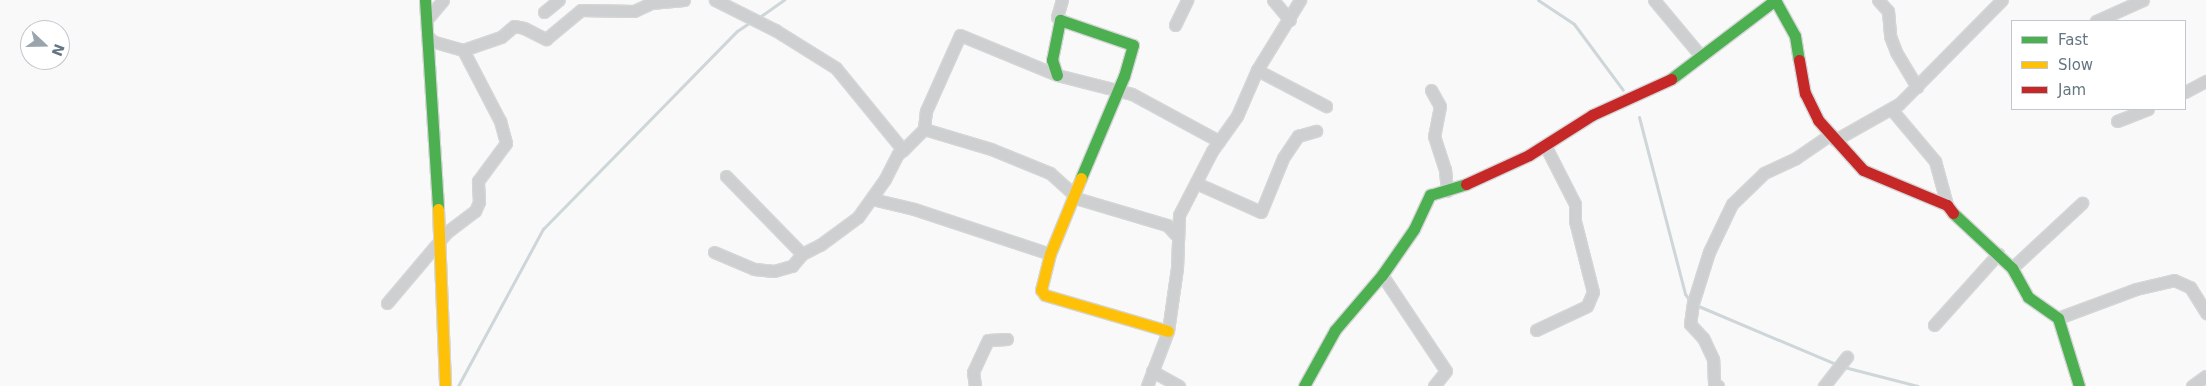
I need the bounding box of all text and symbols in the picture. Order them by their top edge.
north arrow [20,20,70,70]
legend [2011,20,2186,110]
text: Fast [2058,31,2088,49]
text: N [49,42,68,58]
text: Slow [2058,56,2093,74]
text: Jam [2058,81,2086,99]

